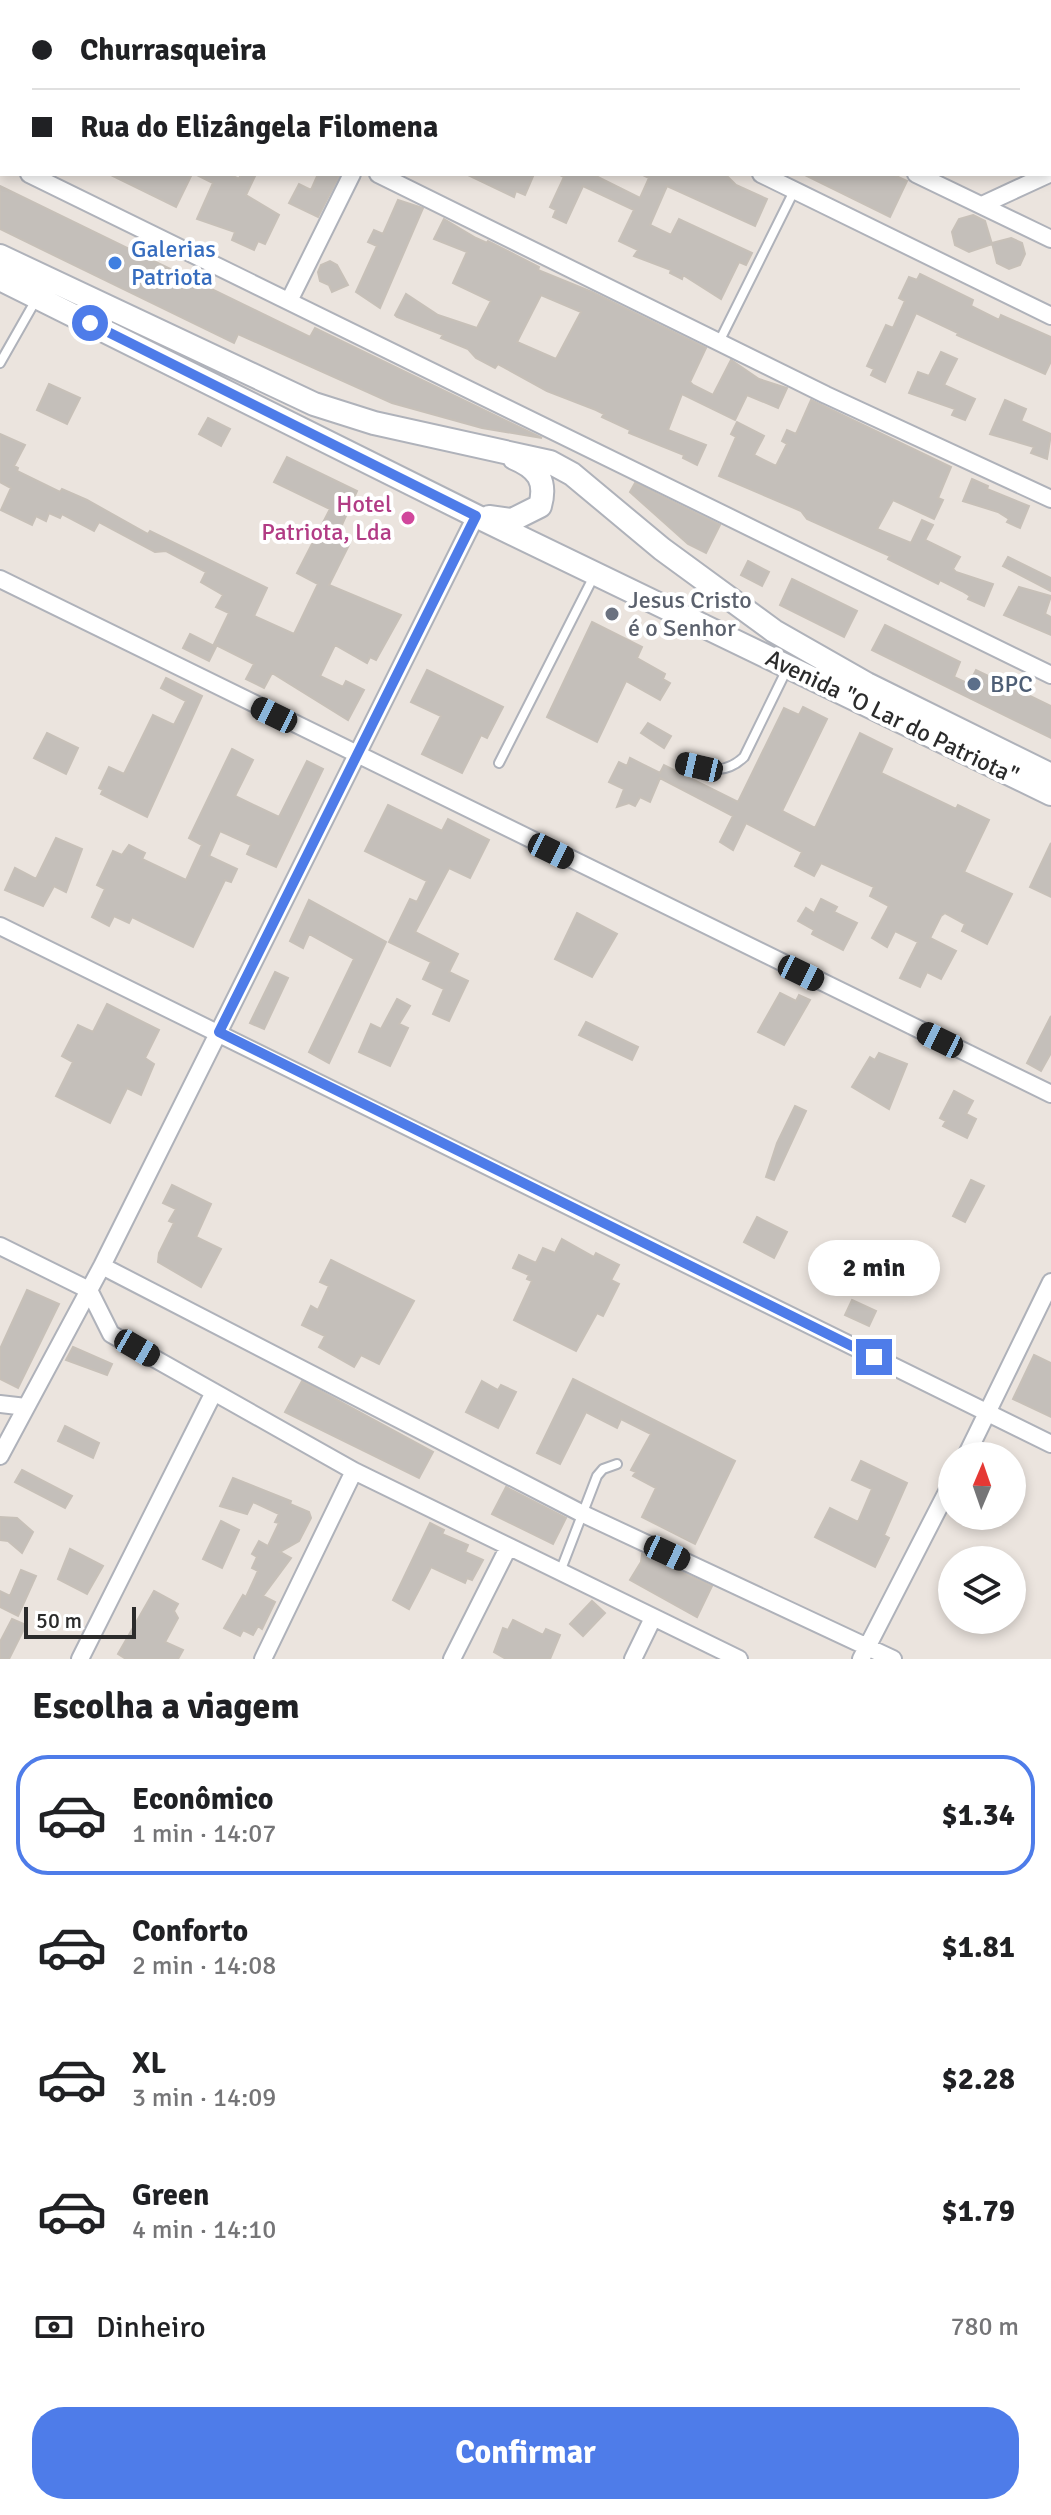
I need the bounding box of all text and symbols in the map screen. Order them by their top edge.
text: Churrasqueira [80,32,267,69]
text: Rua do Elizângela Filomena [80,109,438,146]
place label: Galerias Patriota [131,234,216,292]
marker: Galerias Patriota [106,254,124,272]
route start [72,305,108,341]
place label: Hotel Patriota, Lda [261,489,392,547]
marker: Hotel Patriota, Lda [399,509,417,527]
place label: Jesus Cristo é o Senhor [628,585,752,643]
marker: Jesus Cristo é o Senhor [603,605,621,623]
street label: Avenida "O Lar do Patriota" [761,643,1023,791]
place label: BPC [990,669,1033,699]
marker: BPC [965,675,983,693]
car [247,694,301,736]
car [673,750,725,784]
car [524,830,578,872]
car [774,952,828,994]
car [913,1019,967,1061]
callout: 2 min [808,1241,940,1297]
text: 2 min [843,1252,905,1284]
car [110,1326,164,1370]
route end [856,1339,892,1375]
north arrow [938,1442,1026,1530]
map controls [938,1442,1026,1634]
car [640,1532,694,1574]
button: layers [938,1546,1026,1634]
scale bar [24,1603,136,1639]
text: 50 m [36,1607,82,1634]
text: Escolha a viagem [32,1684,300,1729]
icon: car [36,1779,108,1851]
text: Econômico [132,1781,274,1818]
text: $1.34 [942,1797,1015,1834]
text: 1 min · 14:07 [132,1818,276,1850]
icon: car [36,1911,108,1983]
text: Conforto [132,1913,248,1950]
text: $1.81 [942,1929,1015,1966]
text: 2 min · 14:08 [132,1950,276,1982]
icon: car [36,2043,108,2115]
text: XL [132,2045,166,2082]
text: $2.28 [942,2061,1015,2098]
text: 3 min · 14:09 [132,2082,276,2114]
icon: car [36,2175,108,2247]
text: Green [132,2177,209,2214]
text: $1.79 [942,2193,1015,2230]
text: 4 min · 14:10 [132,2214,276,2246]
icon: cash [32,2305,76,2349]
text: Dinheiro [96,2309,206,2346]
text: 780 m [950,2311,1019,2343]
button: Confirmar [32,2407,1019,2499]

